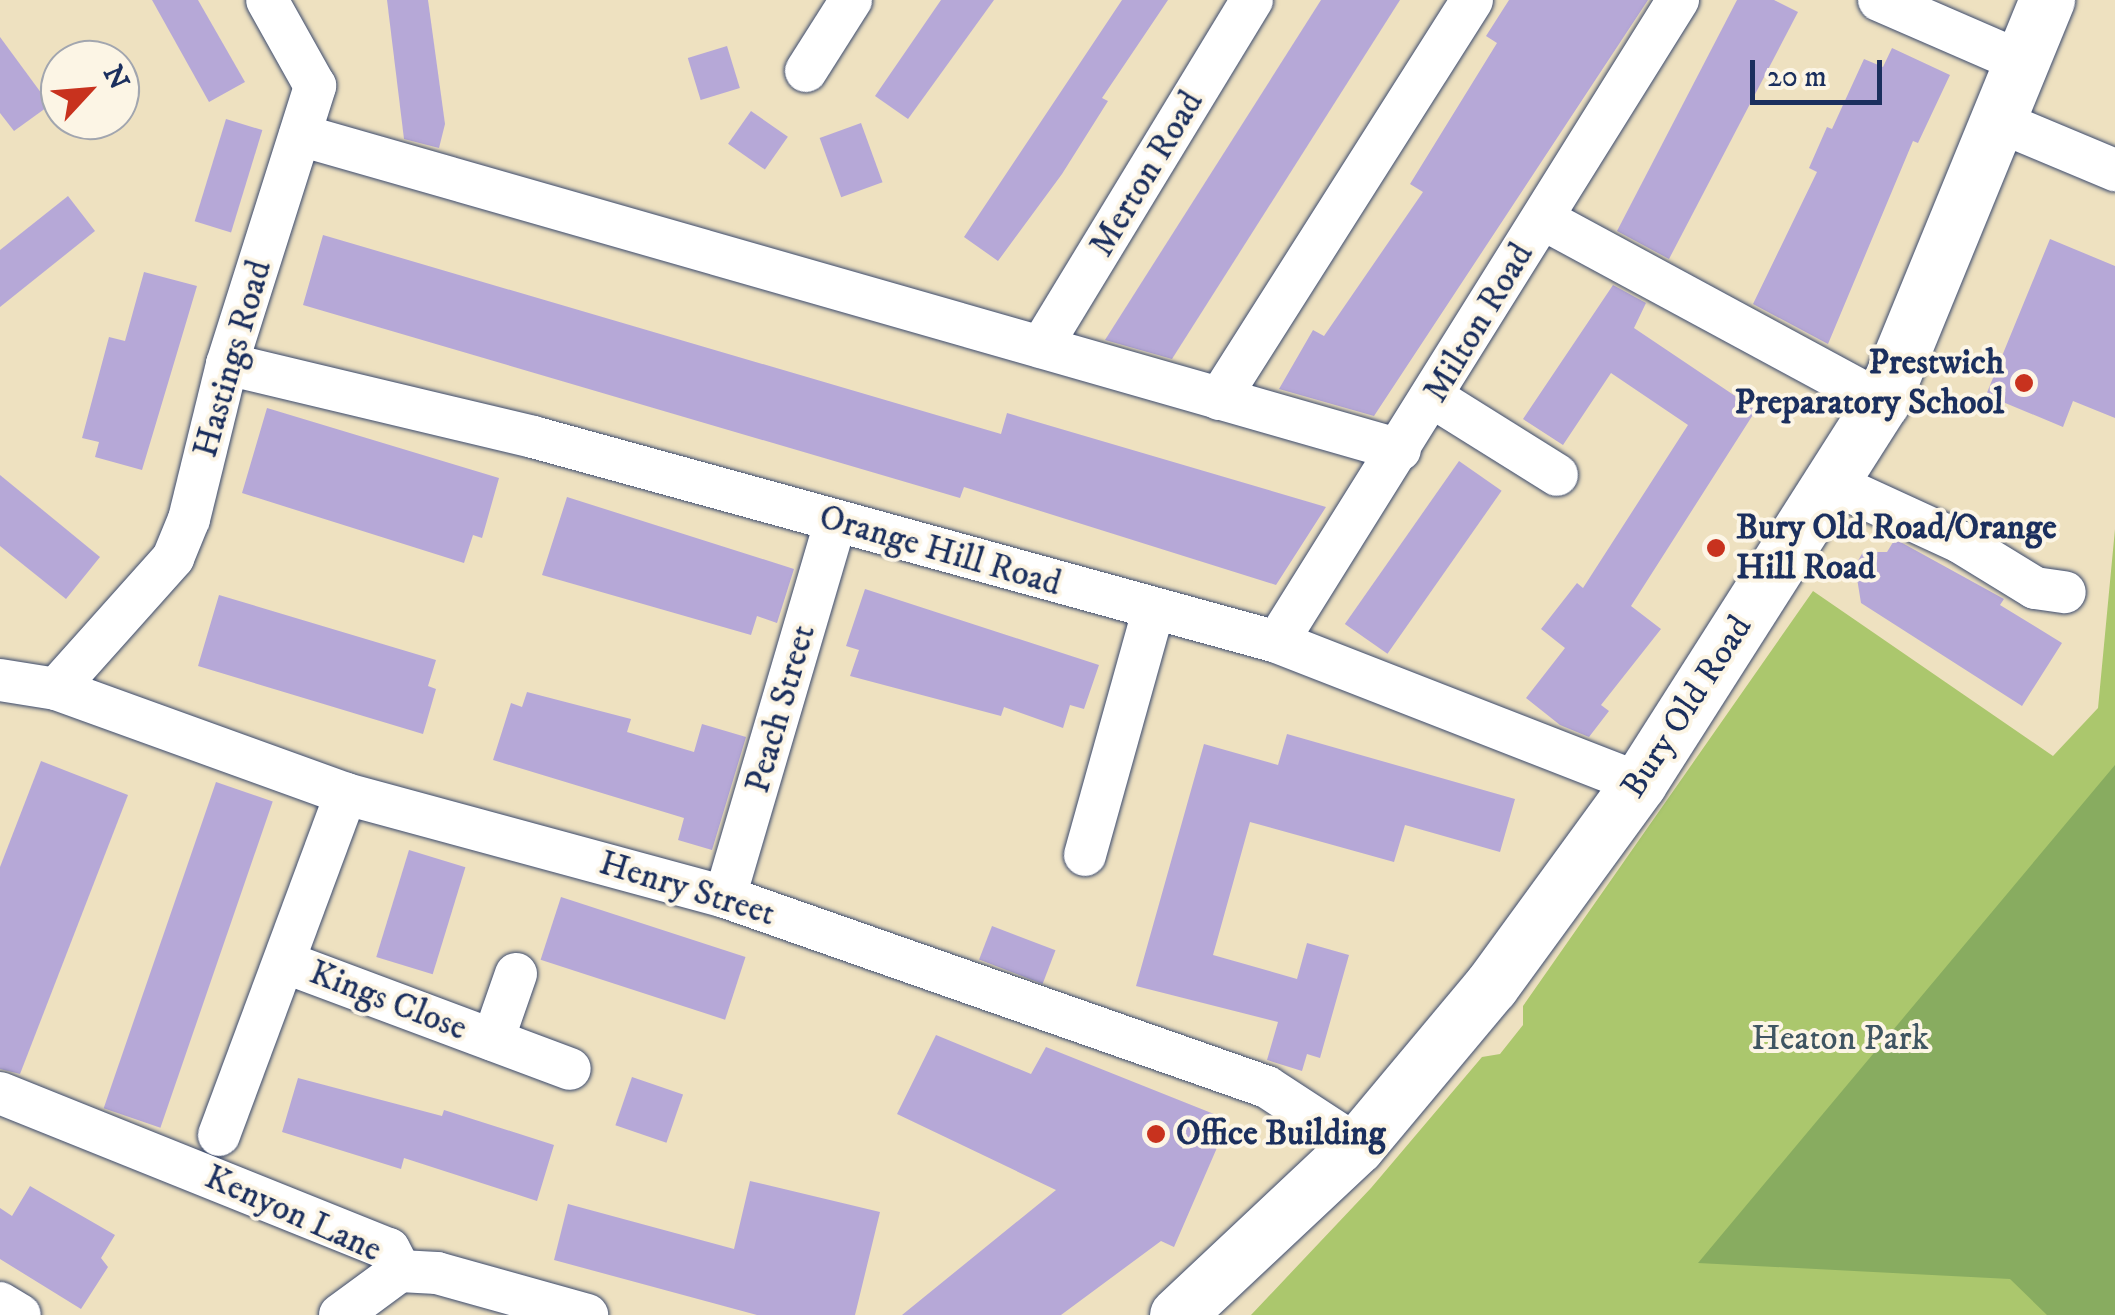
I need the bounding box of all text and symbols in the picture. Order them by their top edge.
north arrow [40,40,140,140]
scale bar [1755,40,1888,102]
text: N [95,59,136,96]
text: 20 m [1767,59,1827,96]
street label: Merton Road [1081,84,1213,264]
street label: Milton Road [1415,236,1543,410]
street label: Hastings Road [185,256,281,462]
place label: Prestwich Preparatory School [1735,342,2004,424]
marker: Prestwich Preparatory School [2013,372,2035,394]
street label: Orange Hill Road [814,496,1066,606]
place label: Bury Old Road/Orange Hill Road [1736,507,2057,589]
marker: Bury Old Road/Orange Hill Road [1705,537,1727,559]
street label: Bury Old Road [1613,608,1761,806]
street label: Peach Street [737,620,825,798]
street label: Henry Street [594,842,780,936]
street label: Kings Close [303,952,473,1050]
park label: Heaton Park [1751,1018,1929,1060]
place label: Office Building [1176,1113,1386,1155]
marker: Office Building [1145,1123,1167,1145]
street label: Kenyon Lane [198,1156,388,1272]

